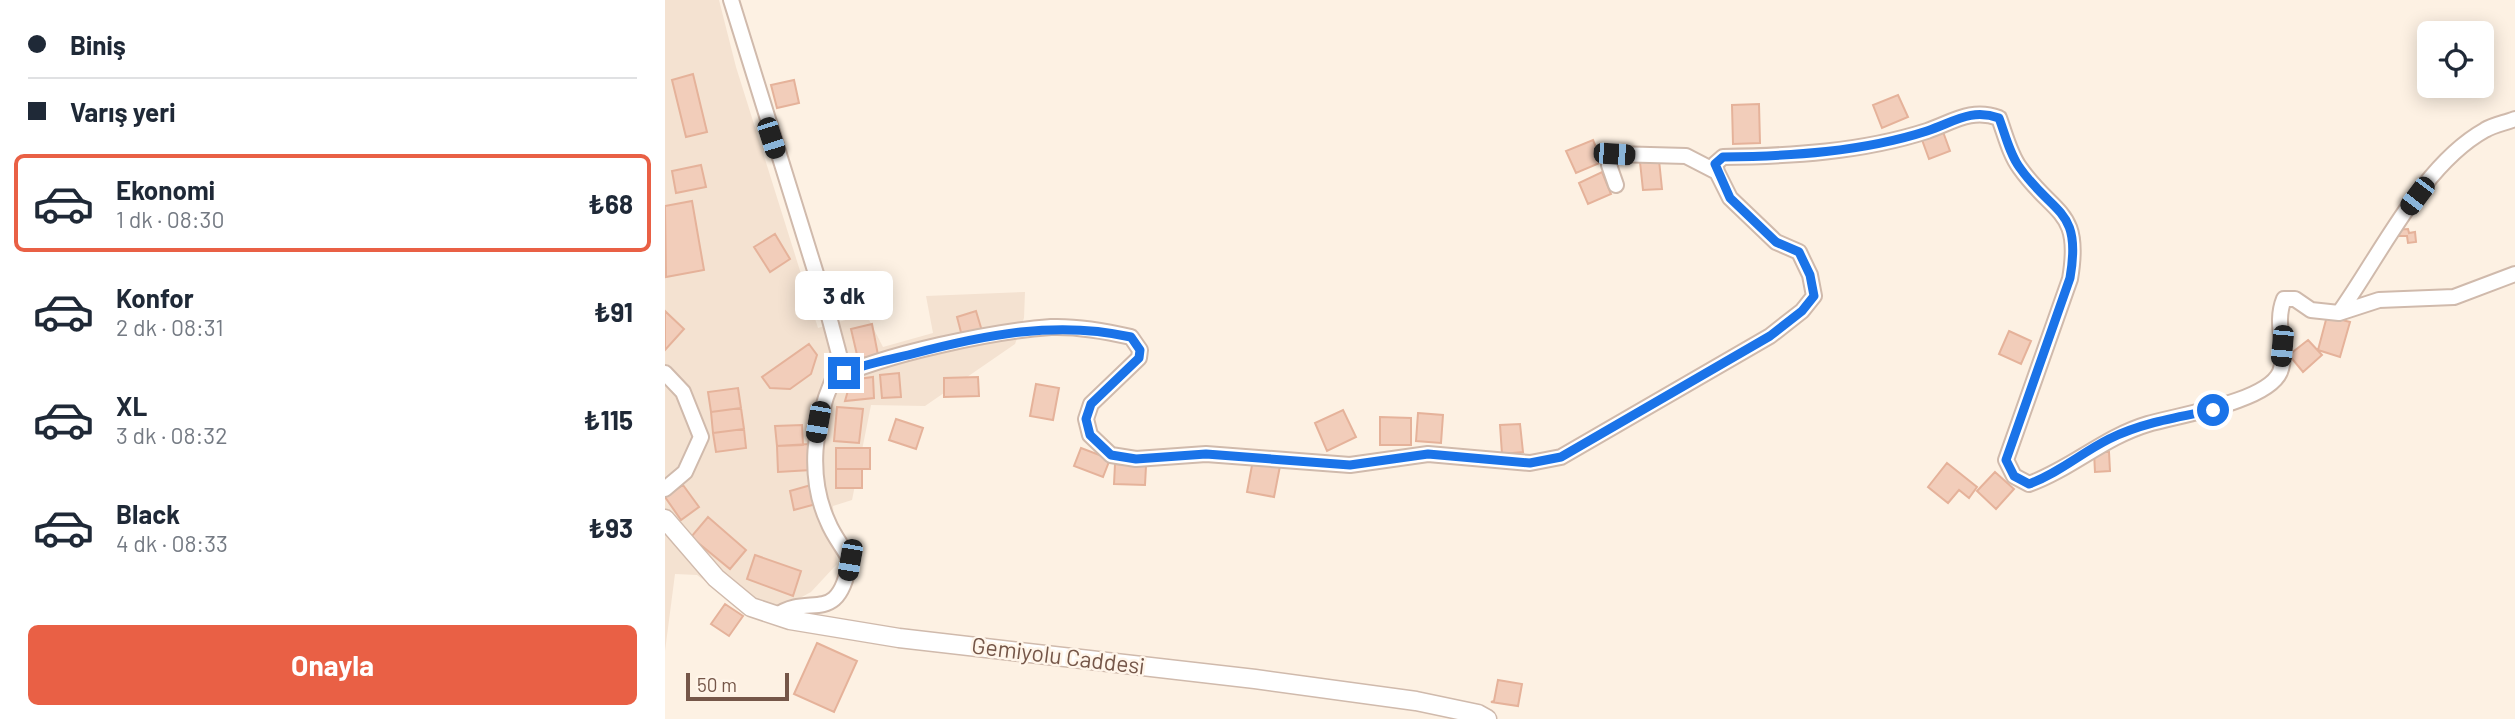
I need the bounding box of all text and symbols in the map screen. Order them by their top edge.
map controls [2417,21,2494,98]
button: locate [2417,21,2494,98]
text: Biniş [70,29,126,60]
text: Varış yeri [70,96,175,127]
car [755,115,788,161]
car [1593,142,1636,166]
icon: car [32,172,95,235]
car [2396,173,2439,219]
text: Ekonomi [116,174,215,205]
text: ₺68 [588,188,633,219]
text: 1 dk · 08:30 [116,205,224,233]
callout: 3 dk [795,272,893,320]
icon: car [32,280,95,343]
text: 3 dk [823,281,865,309]
text: Konfor [116,282,194,313]
text: ₺91 [594,296,633,327]
text: 2 dk · 08:31 [116,313,224,341]
car [2270,324,2295,368]
route end [828,357,860,389]
icon: car [32,388,95,451]
text: XL [116,390,147,421]
route start [2197,394,2229,426]
car [805,399,832,445]
text: ₺115 [584,404,633,435]
text: 3 dk · 08:32 [116,421,228,449]
icon: car [32,496,95,559]
text: Black [116,498,180,529]
text: ₺93 [588,512,633,543]
text: 4 dk · 08:33 [116,529,228,557]
car [837,537,864,583]
button: Onayla [28,625,637,705]
street label: Gemiyolu Caddesi [970,631,1146,679]
scale bar [686,670,789,702]
text: 50 m [697,673,737,696]

